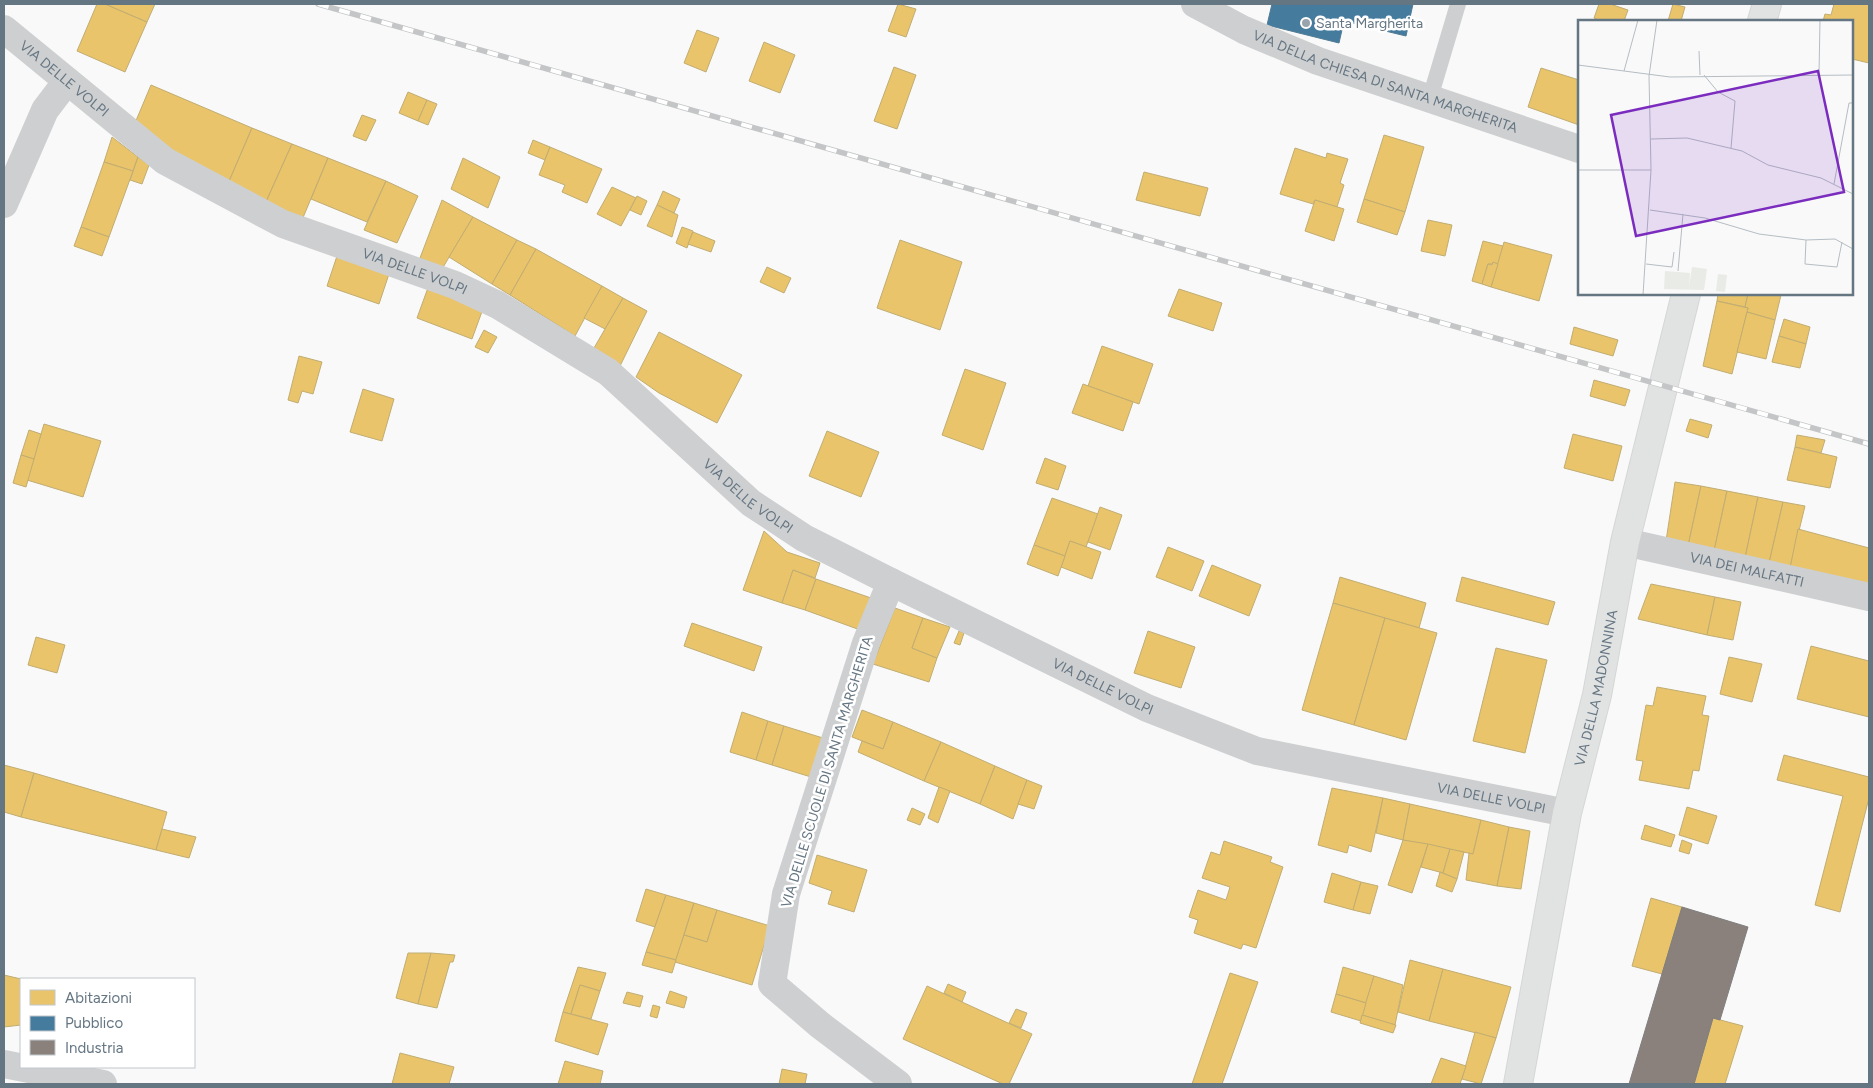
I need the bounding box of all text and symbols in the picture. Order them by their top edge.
place label: Santa Margherita [1316,15,1423,32]
marker: Santa Margherita [1300,17,1312,29]
inset map [1578,20,1853,295]
street label: VIA DELLA CHIESA DI SANTA MARGHERITA [1250,26,1521,136]
street label: VIA DELLE VOLPI [16,37,112,120]
street label: VIA DELLE VOLPI [360,244,470,298]
street label: VIA DELLE VOLPI [700,455,796,537]
street label: VIA DEI MALFATTI [1688,548,1806,591]
street label: VIA DELLA MADONNINA [1571,608,1621,768]
street label: VIA DELLE SCUOLE DI SANTA MARGHERITA [778,634,877,910]
street label: VIA DELLE VOLPI [1050,654,1156,718]
street label: VIA DELLE VOLPI [1435,779,1547,817]
legend [20,978,195,1068]
text: Abitazioni [65,989,132,1007]
text: Pubblico [65,1014,123,1032]
text: Industria [65,1039,123,1057]

